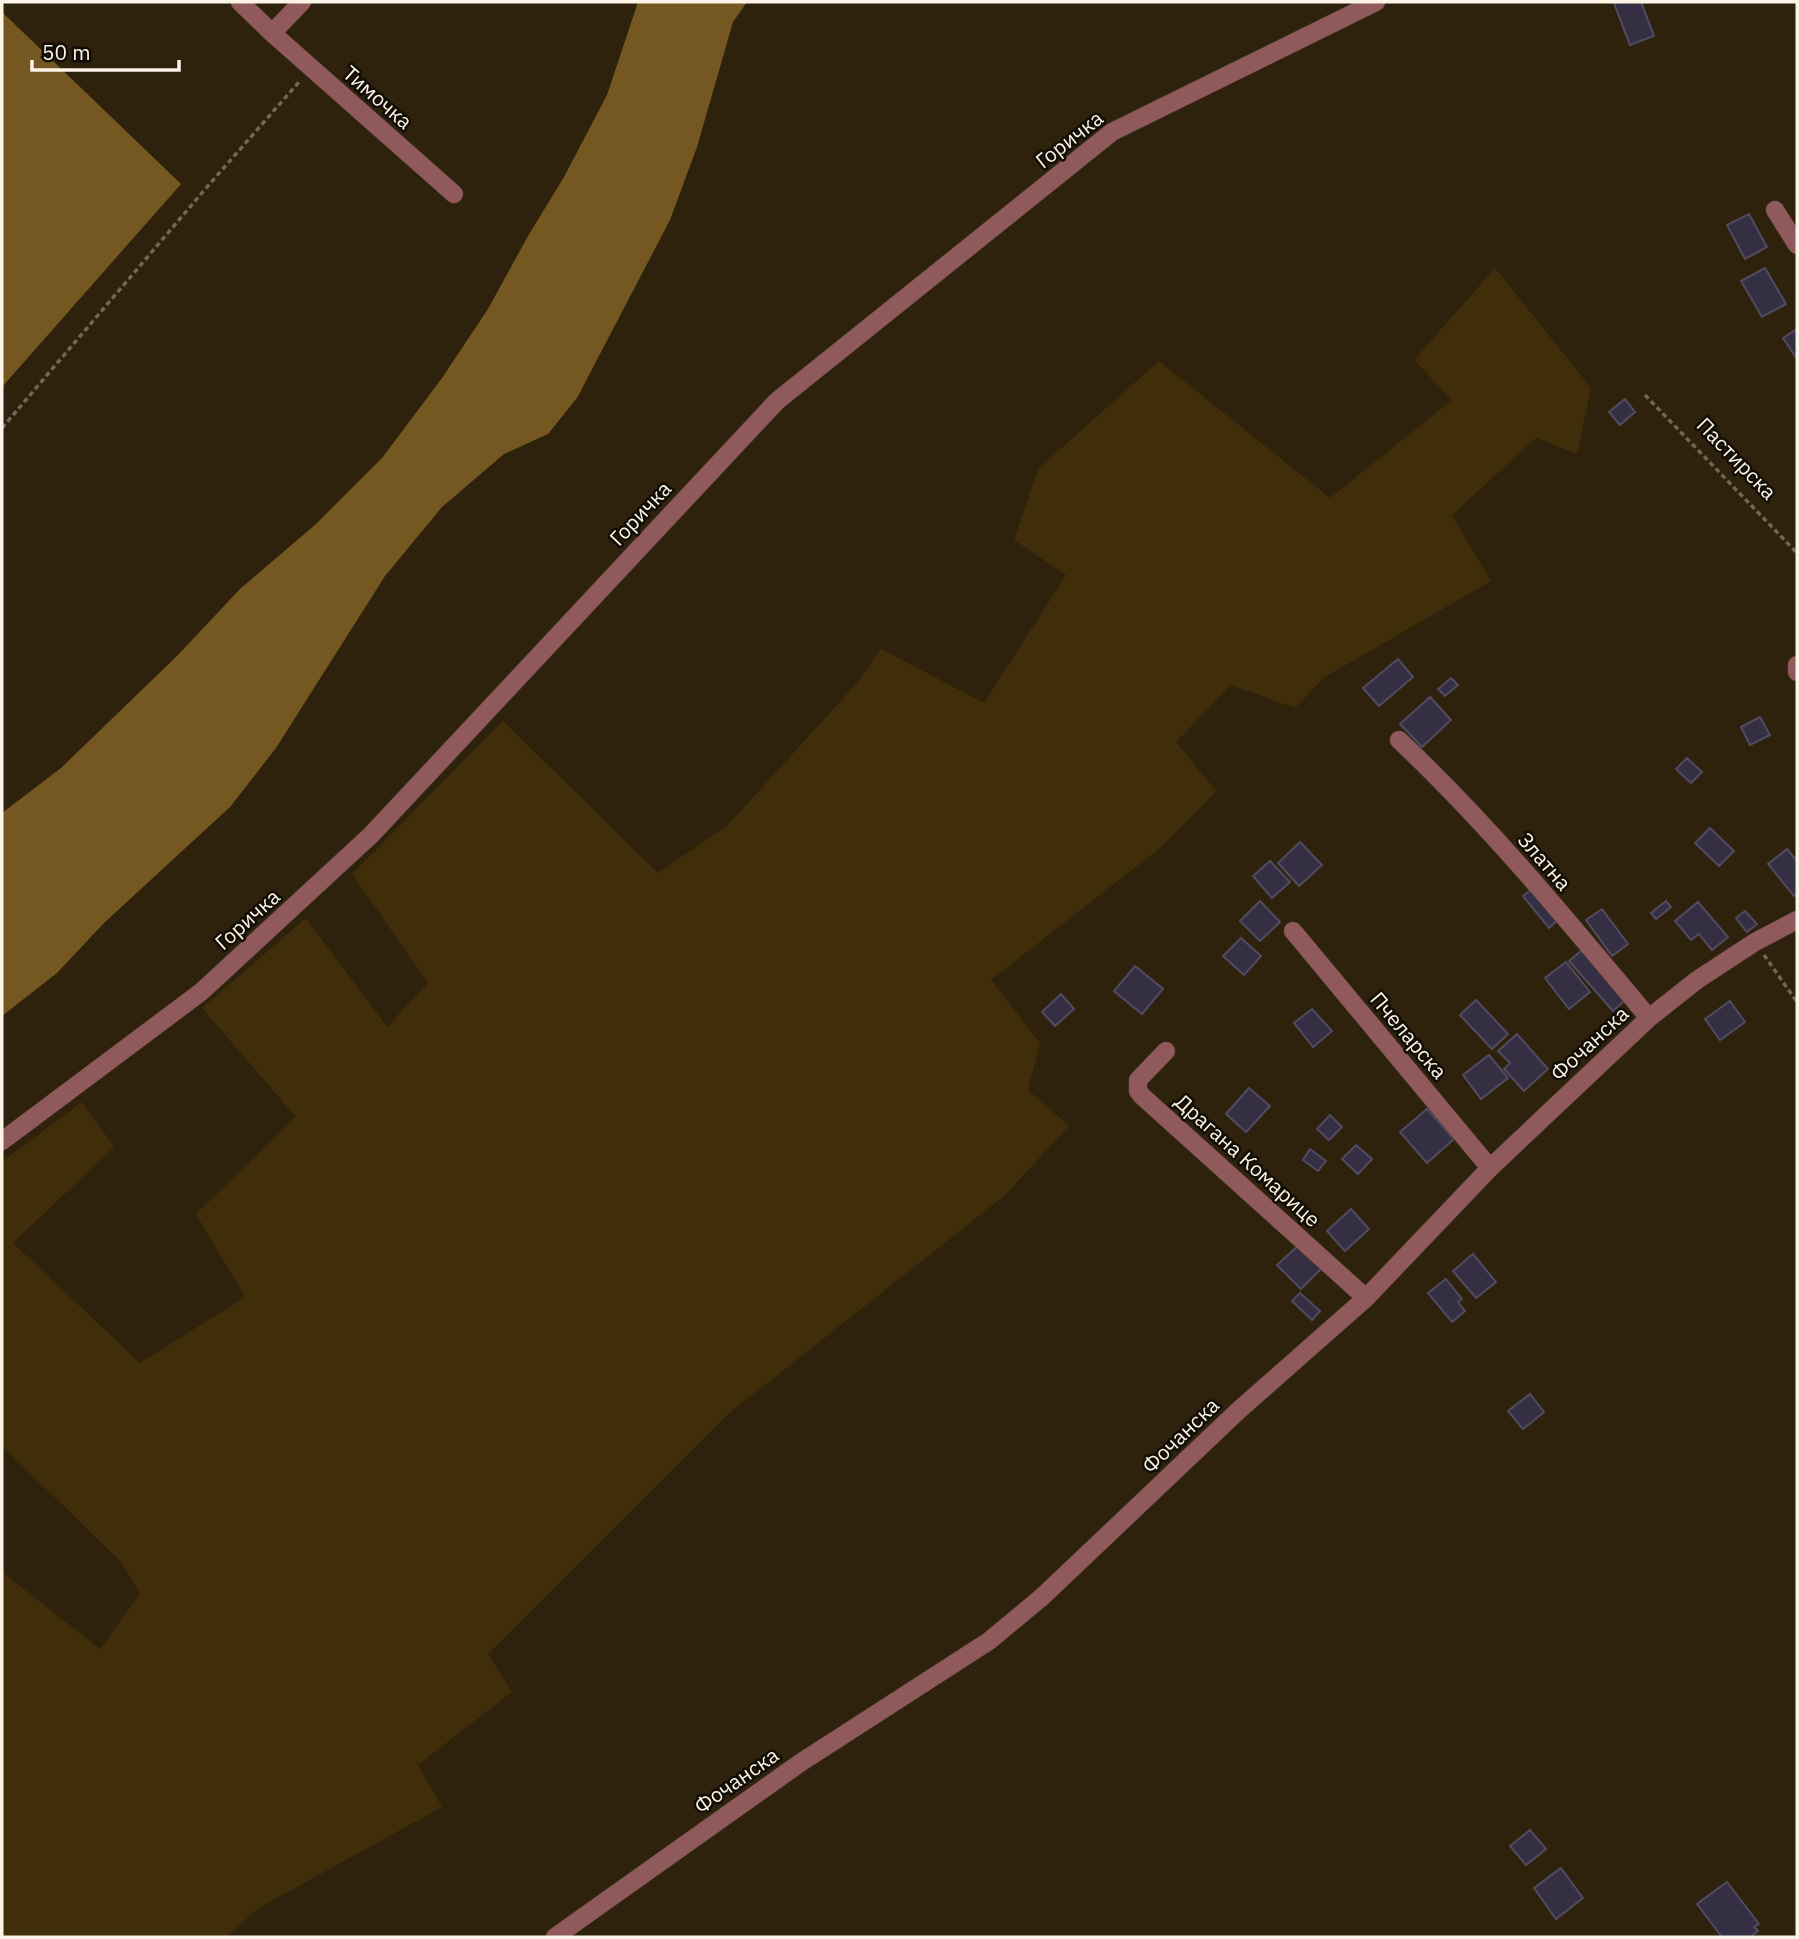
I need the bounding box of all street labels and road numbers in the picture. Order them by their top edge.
street label: Тимочка [337,59,419,135]
street label: Горичка [1029,104,1109,174]
street label: Пастирска [1691,411,1783,505]
street label: Горичка [603,475,677,551]
street label: Златна [1512,826,1578,896]
street label: Горичка [208,882,286,956]
street label: Пчеларска [1364,985,1454,1085]
street label: Фочанска [1544,1000,1634,1086]
street label: Драгана Комарице [1169,1087,1327,1233]
street label: Фочанска [1135,1391,1225,1479]
street label: Фочанска [688,1741,784,1819]

